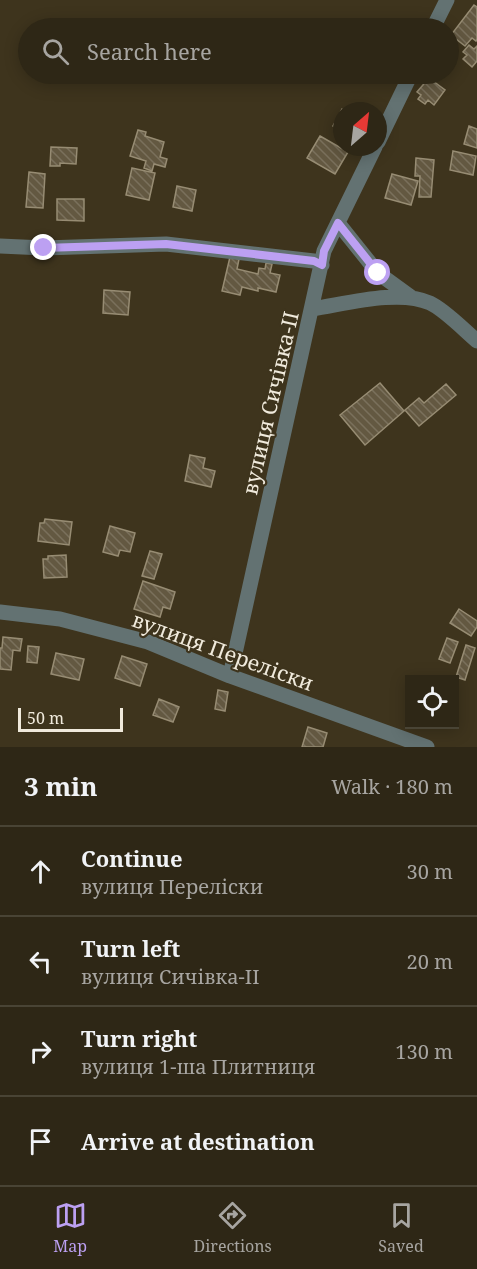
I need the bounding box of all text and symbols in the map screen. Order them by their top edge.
search box [18,18,459,84]
icon: search [39,35,72,68]
text: Search here [87,36,212,66]
north arrow [333,102,387,156]
route end [30,234,56,260]
route start [364,259,390,285]
street label: вулиця Сичівка-II [235,309,305,497]
street label: вулиця Переліски [128,605,318,697]
map controls [405,675,459,729]
button: locate [405,675,459,729]
scale bar [18,705,123,732]
text: 50 m [27,707,64,729]
text: 3 min [24,768,98,804]
text: Walk · 180 m [331,773,453,800]
text: Continue [81,843,183,873]
icon: ahead [24,855,57,888]
text: 30 m [407,858,453,885]
text: вулиця Переліски [81,873,263,900]
text: Turn left [81,933,180,963]
icon: left [24,945,57,978]
text: 20 m [407,948,453,975]
text: вулиця Сичівка-II [81,963,259,990]
text: Turn right [81,1023,197,1053]
icon: right [24,1035,57,1068]
text: 130 m [395,1038,453,1065]
text: вулиця 1-ша Плитниця [81,1053,315,1080]
icon: arrive [24,1125,57,1158]
text: Arrive at destination [81,1126,315,1156]
tab: Map [53,1199,87,1257]
tab: Directions [194,1199,272,1257]
tab: Saved [378,1199,424,1257]

